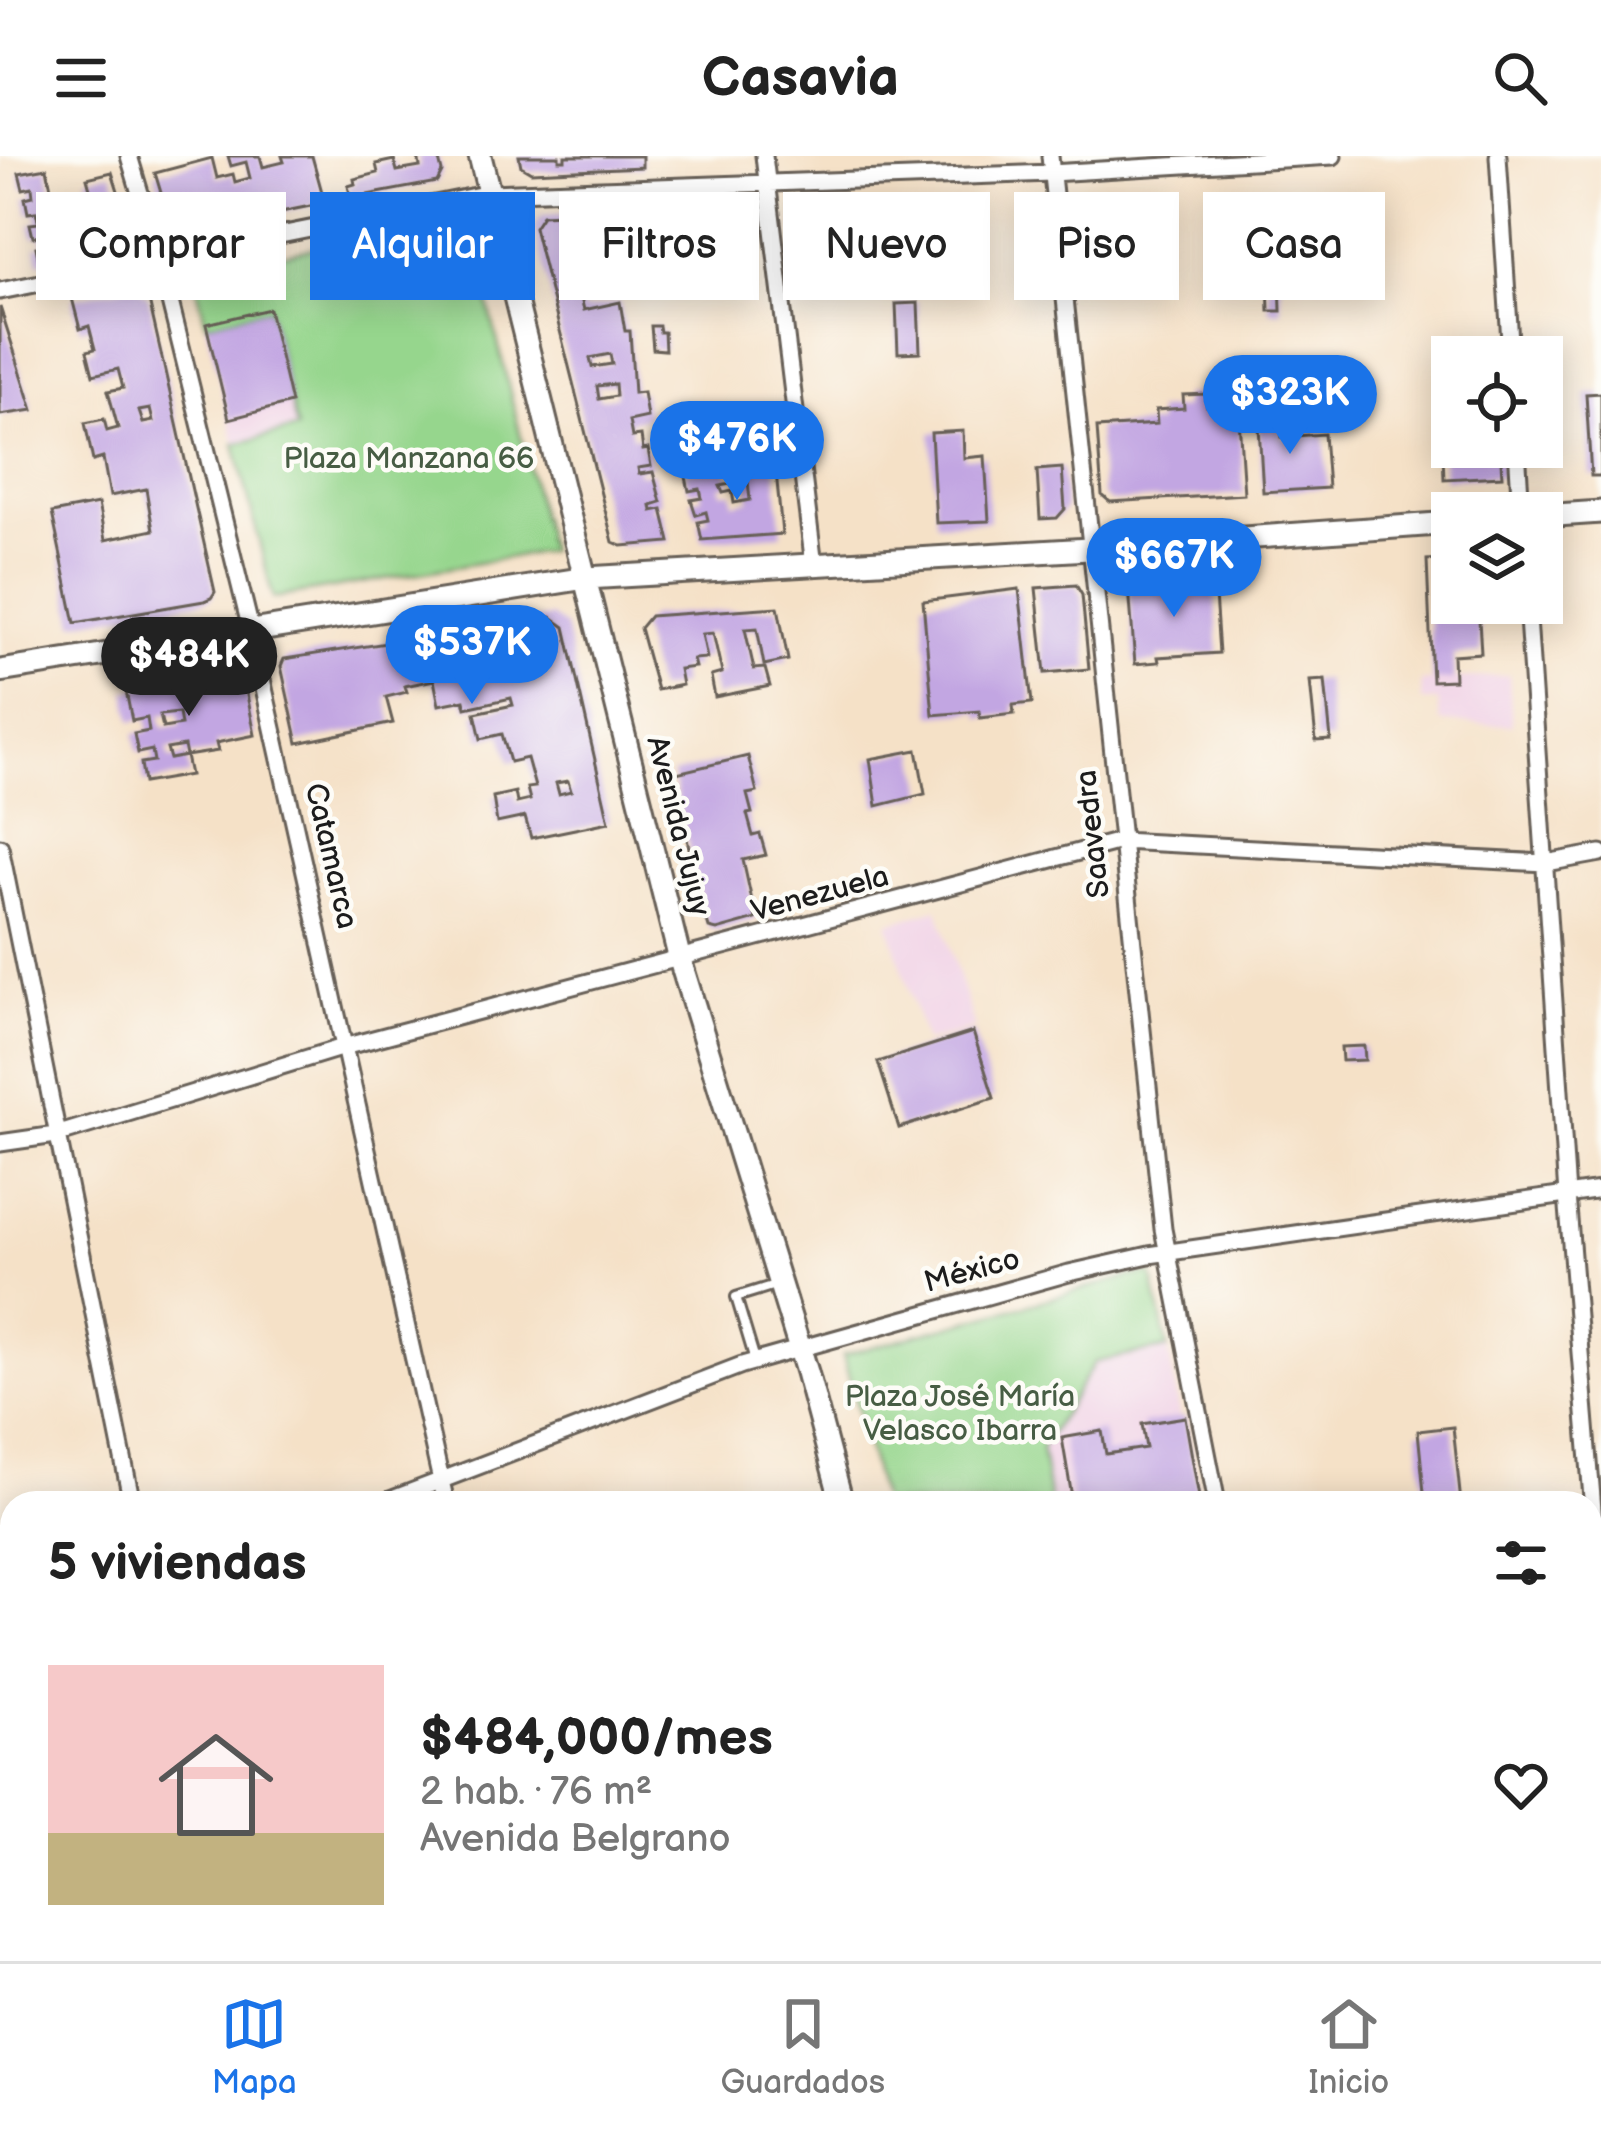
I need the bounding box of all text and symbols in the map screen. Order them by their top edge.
icon: menu [48,45,114,111]
icon: search [1487,45,1553,111]
text: Casavia [702,46,899,111]
chip: Comprar [36,192,286,300]
chip: Alquilar [310,192,535,300]
chip: Filtros [559,192,759,300]
chip: Nuevo [783,192,990,300]
chip: Piso [1014,192,1179,300]
chip: Casa [1203,192,1385,300]
map controls [1431,336,1563,624]
button: locate [1431,336,1563,468]
pin: $323K [1206,355,1374,457]
text: $323K [1230,370,1350,417]
pin: $476K [653,401,821,503]
text: $476K [677,416,797,463]
park label: Plaza Manzana 66 [284,441,534,477]
button: layers [1431,492,1563,624]
pin: $667K [1090,518,1258,620]
text: $667K [1113,533,1235,580]
pin: $537K [388,605,556,707]
pin: $484K [105,617,273,719]
text: $537K [412,620,532,667]
text: $484K [128,632,250,679]
street label: Avenida Jujuy [638,732,718,920]
street label: Saavedra [1068,768,1118,900]
street label: Catamarca [297,780,365,932]
street label: Venezuela [747,858,893,930]
street label: México [920,1241,1024,1301]
park label: Plaza José María Velasco Ibarra [845,1379,1075,1449]
icon: filters [1488,1530,1554,1596]
text: 5 viviendas [48,1533,307,1594]
text: $484,000/mes [420,1708,773,1769]
icon: home [144,1713,288,1857]
icon: heart [1488,1752,1554,1818]
text: 2 hab. · 76 m² [420,1769,652,1816]
text: Avenida Belgrano [420,1816,731,1863]
tab: Mapa [212,1991,297,2103]
tab: Guardados [720,1991,885,2103]
tab: Inicio [1309,1991,1389,2103]

